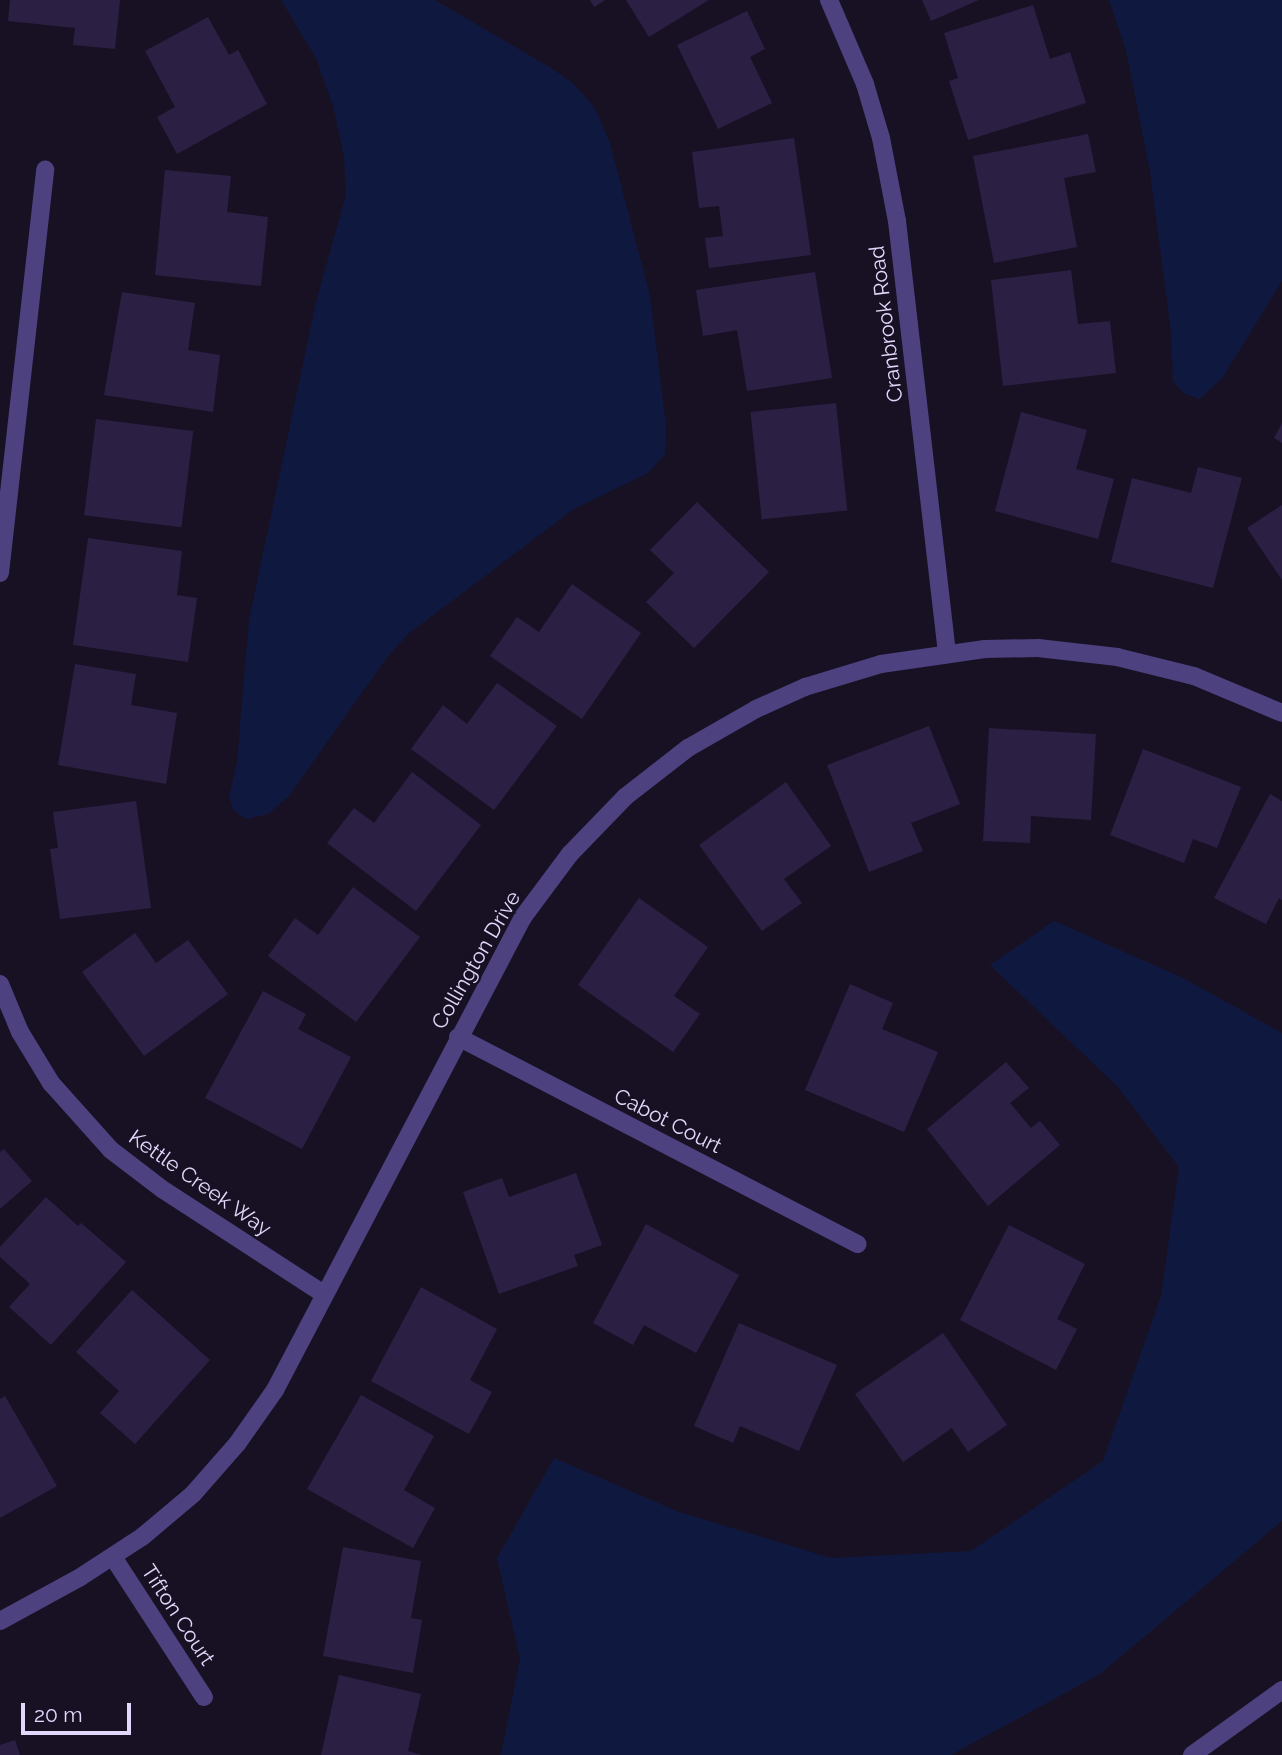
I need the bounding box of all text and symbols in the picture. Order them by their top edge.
street label: Cranbrook Road [864,244,908,404]
street label: Collington Drive [426,887,526,1033]
street label: Cabot Court [610,1083,726,1159]
street label: Kettle Creek Way [124,1124,276,1242]
street label: Tifton Court [136,1560,220,1670]
scale bar [24,1688,135,1732]
text: 20 m [34,1702,82,1727]

